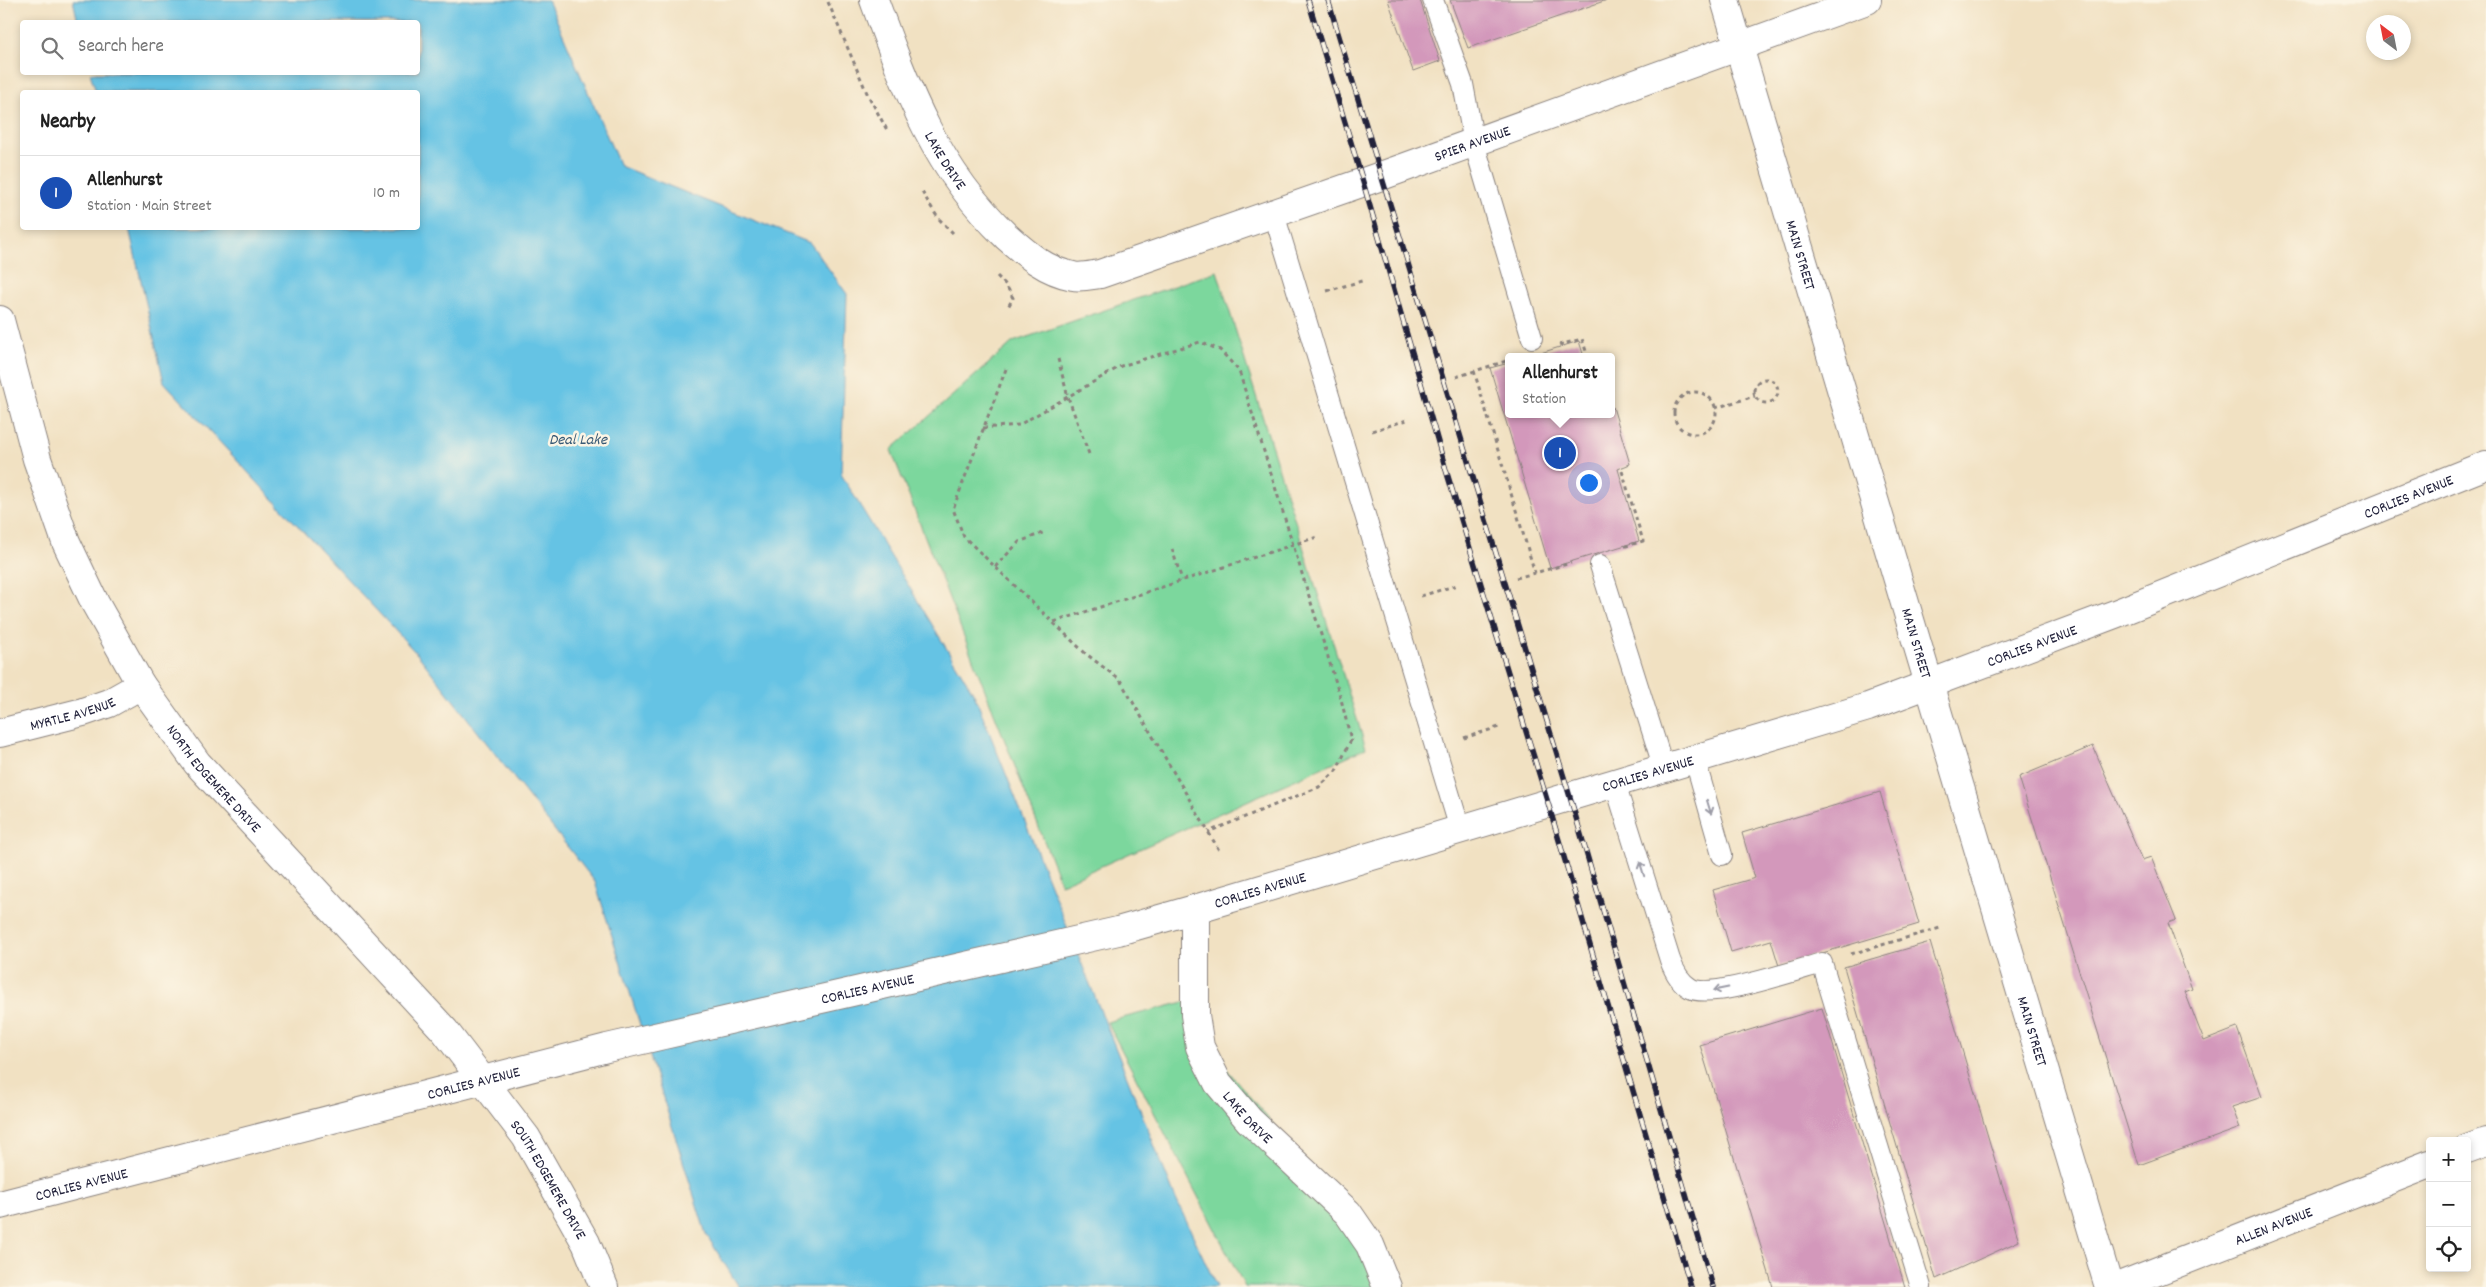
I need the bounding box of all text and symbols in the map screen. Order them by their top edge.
north arrow [2366,15,2411,60]
search box [20,20,420,75]
icon: search [38,34,66,62]
text: Search here [78,34,164,61]
text: Nearby [40,108,95,138]
street label: SPIER AVENUE [1432,121,1514,169]
street label: LAKE DRIVE [917,128,971,195]
text: Allenhurst [87,168,163,195]
text: 1 [54,182,58,205]
text: 10 m [373,182,400,205]
text: Station · Main Street [87,195,212,218]
street label: MAIN STREET [1778,218,1820,293]
popup [1505,353,1615,418]
text: Allenhurst [1522,361,1598,388]
text: Station [1522,388,1566,411]
water label: Deal Lake [549,429,608,452]
pin: 1 [1544,434,1576,472]
your location [1576,470,1602,496]
street label: CORLIES AVENUE [2361,470,2457,526]
street label: MAIN STREET [1894,606,1936,681]
street label: CORLIES AVENUE [1984,620,2081,674]
street label: MYRTLE AVENUE [28,692,121,738]
street label: NORTH EDGEMERE DRIVE [160,721,265,839]
street label: CORLIES AVENUE [1600,751,1697,799]
one-way arrow [1704,798,1714,814]
one-way arrow [1636,862,1646,878]
street label: CORLIES AVENUE [1212,867,1309,916]
street label: CORLIES AVENUE [819,969,917,1012]
one-way arrow [1714,984,1730,994]
street label: MAIN STREET [2010,994,2052,1069]
street label: CORLIES AVENUE [425,1062,523,1107]
street label: LAKE DRIVE [1216,1087,1277,1150]
street label: SOUTH EDGEMERE DRIVE [504,1116,591,1244]
map controls [2426,1137,2471,1272]
button: + [2426,1137,2471,1182]
street label: CORLIES AVENUE [33,1163,131,1208]
button: − [2426,1182,2471,1227]
street label: ALLEN AVENUE [2232,1202,2316,1253]
button: locate [2426,1227,2471,1272]

